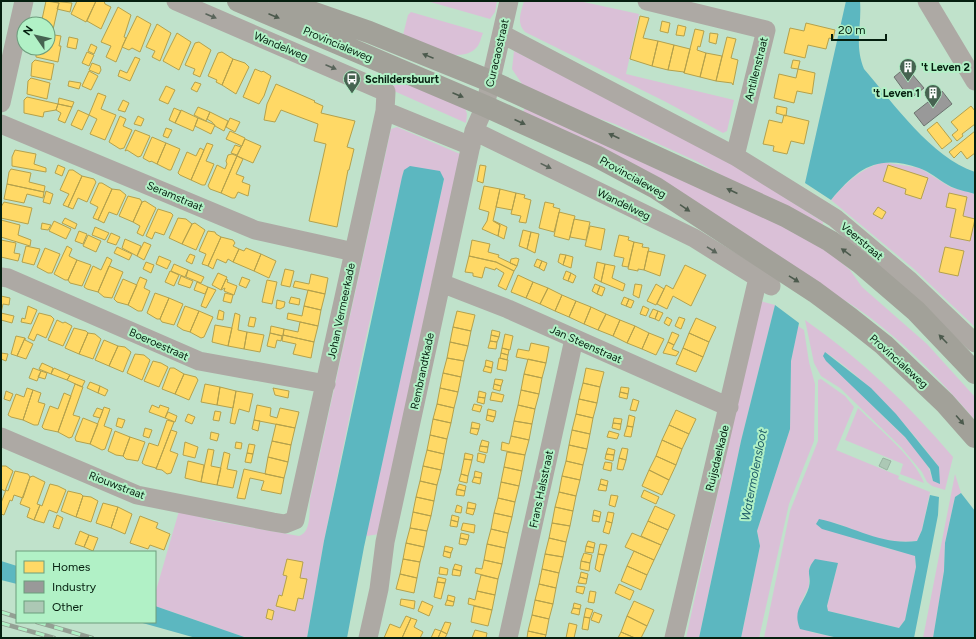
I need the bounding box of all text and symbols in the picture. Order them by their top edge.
one-way arrow [206,14,218,20]
one-way arrow [269,14,281,20]
north arrow [16,16,56,56]
scale bar [832,16,886,42]
street label: Curacaostraat [483,18,512,89]
text: 20 m [838,23,866,37]
text: N [20,24,36,38]
street label: Provincialeweg [301,24,374,65]
street label: Wandelweg [252,29,310,64]
street label: Antillenstraat [742,36,771,103]
one-way arrow [422,52,434,59]
building icon: 't Leven 2 [898,57,918,82]
place label: 't Leven 2 [921,61,970,74]
one-way arrow [325,64,337,71]
bus stop icon: Schildersbuurt [342,69,362,94]
place label: Schildersbuurt [365,73,440,86]
building icon: 't Leven 1 [923,83,943,108]
place label: 't Leven 1 [873,87,920,100]
one-way arrow [453,92,464,98]
one-way arrow [515,119,526,125]
one-way arrow [608,133,619,139]
street label: Provincialeweg [597,154,668,201]
one-way arrow [541,163,552,169]
street label: Seramstraat [145,179,205,214]
street label: Wandelweg [595,186,653,223]
one-way arrow [726,188,737,194]
one-way arrow [680,204,690,212]
street label: Veerstraat [838,220,886,263]
one-way arrow [706,246,718,253]
one-way arrow [841,248,851,256]
street label: Johan Vermeerkade [325,262,358,360]
one-way arrow [788,276,799,283]
street label: Jan Steenstraat [548,323,624,366]
street label: Boeroestraat [127,326,190,363]
street label: Rembrandtkade [408,332,437,411]
street label: Provincialeweg [867,332,931,391]
one-way arrow [938,334,948,344]
one-way arrow [955,415,965,425]
street label: Ruijsdaelkade [703,424,732,492]
water label: Watermolensloot [738,428,770,522]
street label: Frans Halsstraat [527,449,556,529]
street label: Riouwstraat [87,469,147,502]
legend [16,551,156,623]
text: Homes [52,560,91,574]
text: Industry [52,580,97,594]
text: Other [52,600,83,614]

